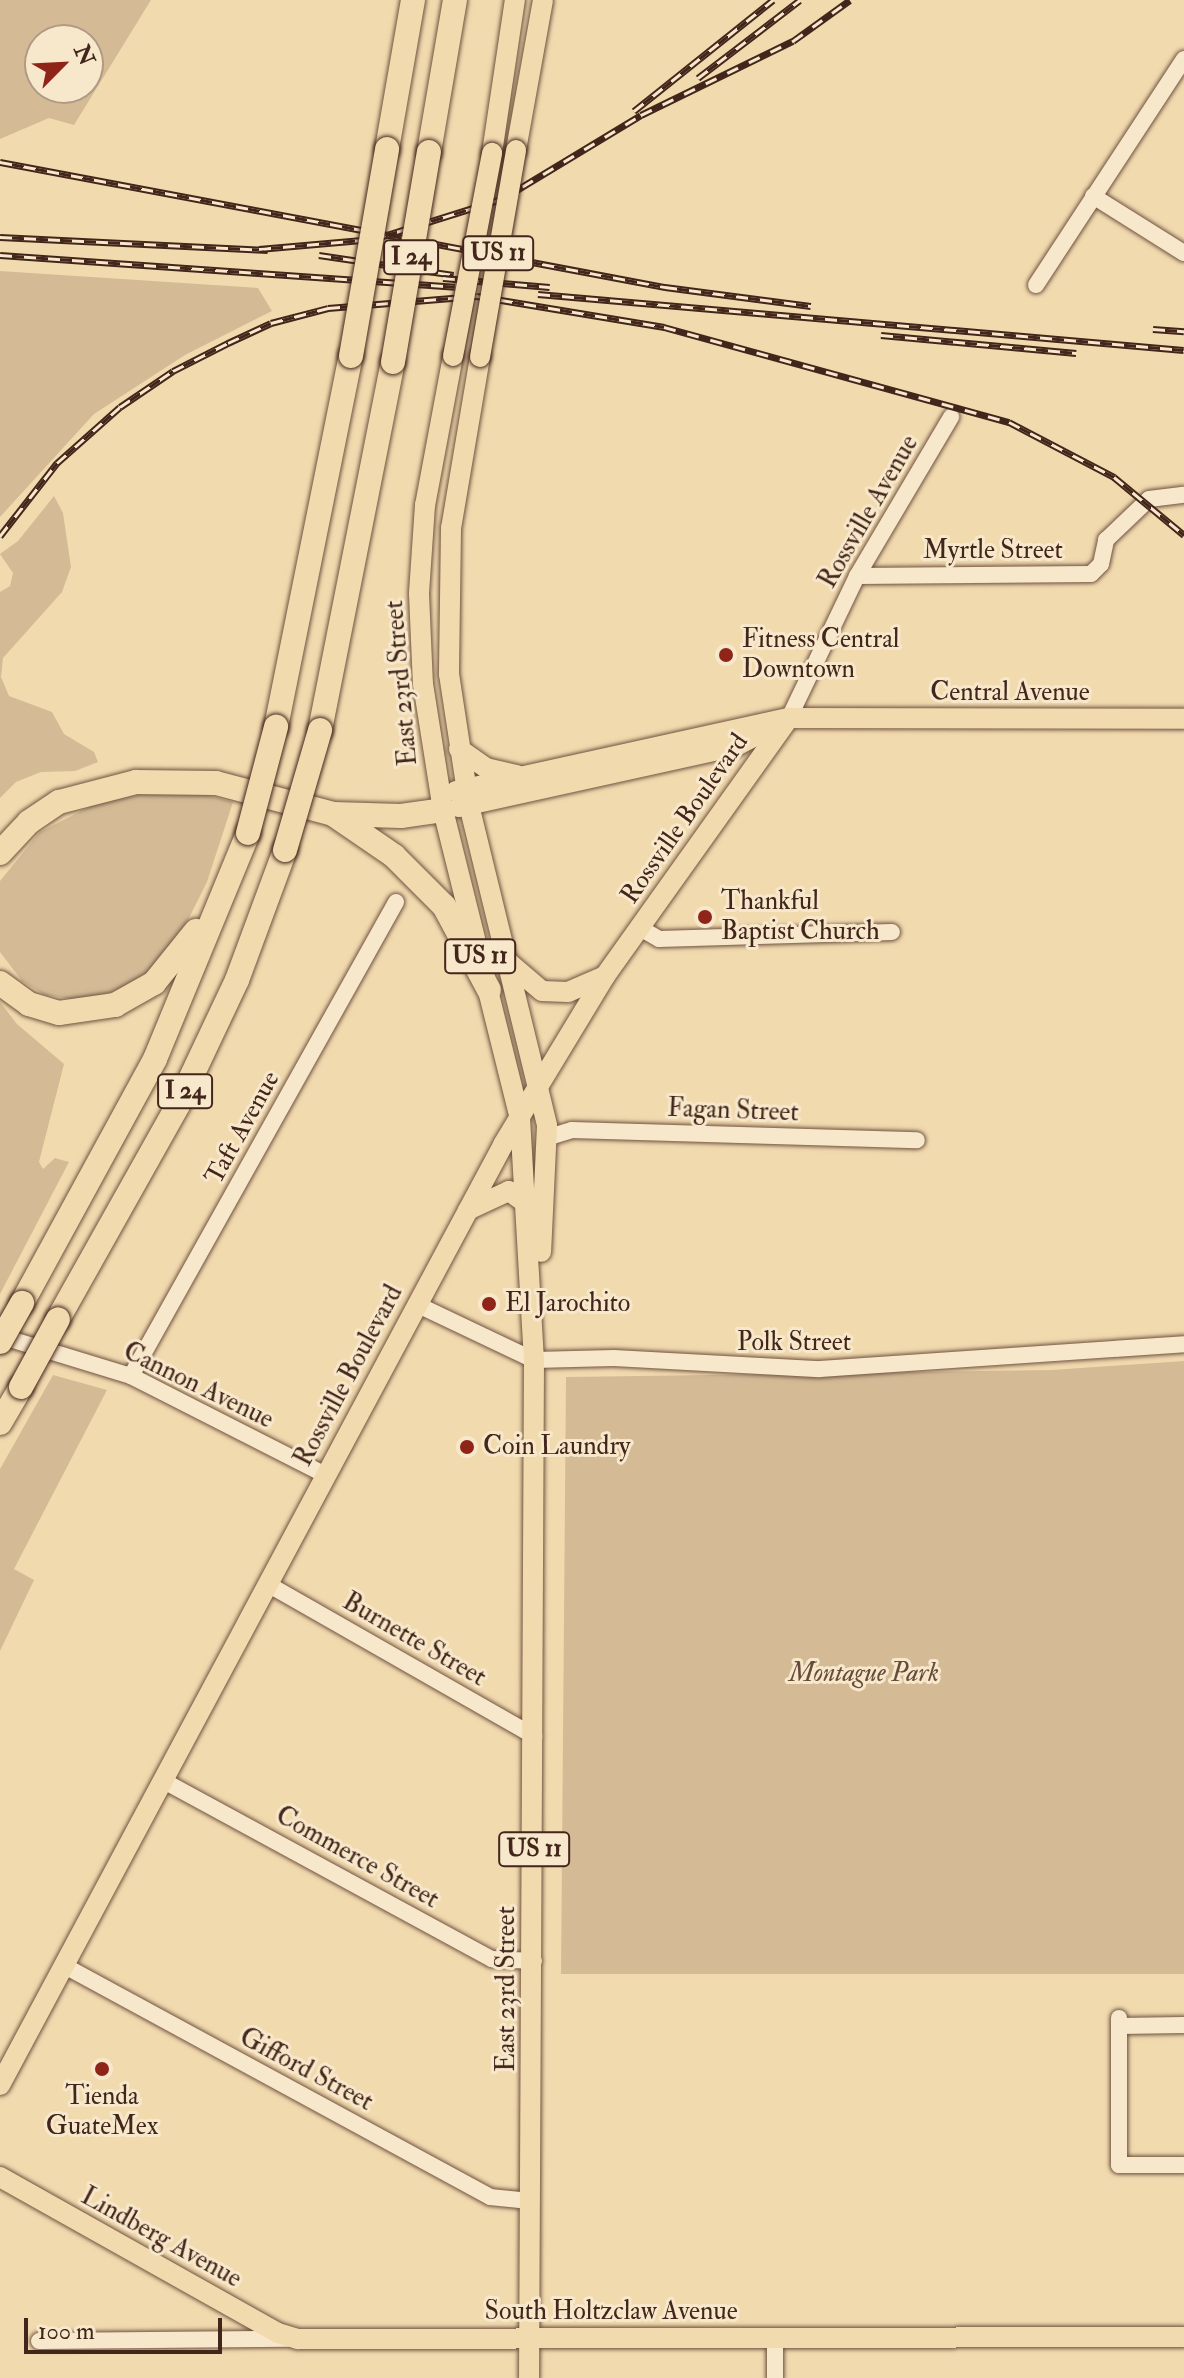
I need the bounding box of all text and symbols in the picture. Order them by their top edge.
north arrow [24,24,104,104]
text: N [67,40,101,70]
road number: US 11 [462,233,534,273]
road number: I 24 [383,237,439,277]
street label: Rossville Avenue [813,430,925,594]
street label: Myrtle Street [923,535,1063,567]
street label: East 23rd Street [379,599,425,767]
place label: Fitness Central Downtown [742,624,899,686]
marker: Fitness Central Downtown [717,646,735,664]
street label: Central Avenue [930,677,1090,709]
street label: Rossville Boulevard [615,728,755,910]
place label: Thankful Baptist Church [721,886,880,948]
marker: Thankful Baptist Church [696,908,714,926]
road number: US 11 [444,936,516,976]
street label: Taft Avenue [199,1066,287,1190]
road number: I 24 [157,1071,213,1111]
street label: Fagan Street [667,1093,799,1129]
street label: Rossville Boulevard [288,1280,410,1472]
place label: El Jarochito [505,1288,630,1320]
marker: El Jarochito [480,1295,498,1313]
street label: Polk Street [737,1327,851,1359]
street label: Cannon Avenue [118,1336,278,1436]
place label: Coin Laundry [483,1431,631,1463]
marker: Coin Laundry [458,1438,476,1456]
street label: Burnette Street [337,1586,491,1694]
park label: Montague Park [789,1658,939,1690]
street label: Commerce Street [270,1800,444,1916]
road number: US 11 [498,1829,570,1869]
street label: East 23rd Street [491,1906,523,2072]
street label: Gifford Street [234,2022,378,2118]
marker: Tienda GuateMex [93,2060,111,2078]
place label: Tienda GuateMex [46,2081,158,2142]
street label: Lindberg Avenue [75,2181,247,2295]
street label: South Holtzclaw Avenue [484,2296,738,2328]
scale bar [28,2302,226,2352]
text: 100 m [38,2316,95,2347]

